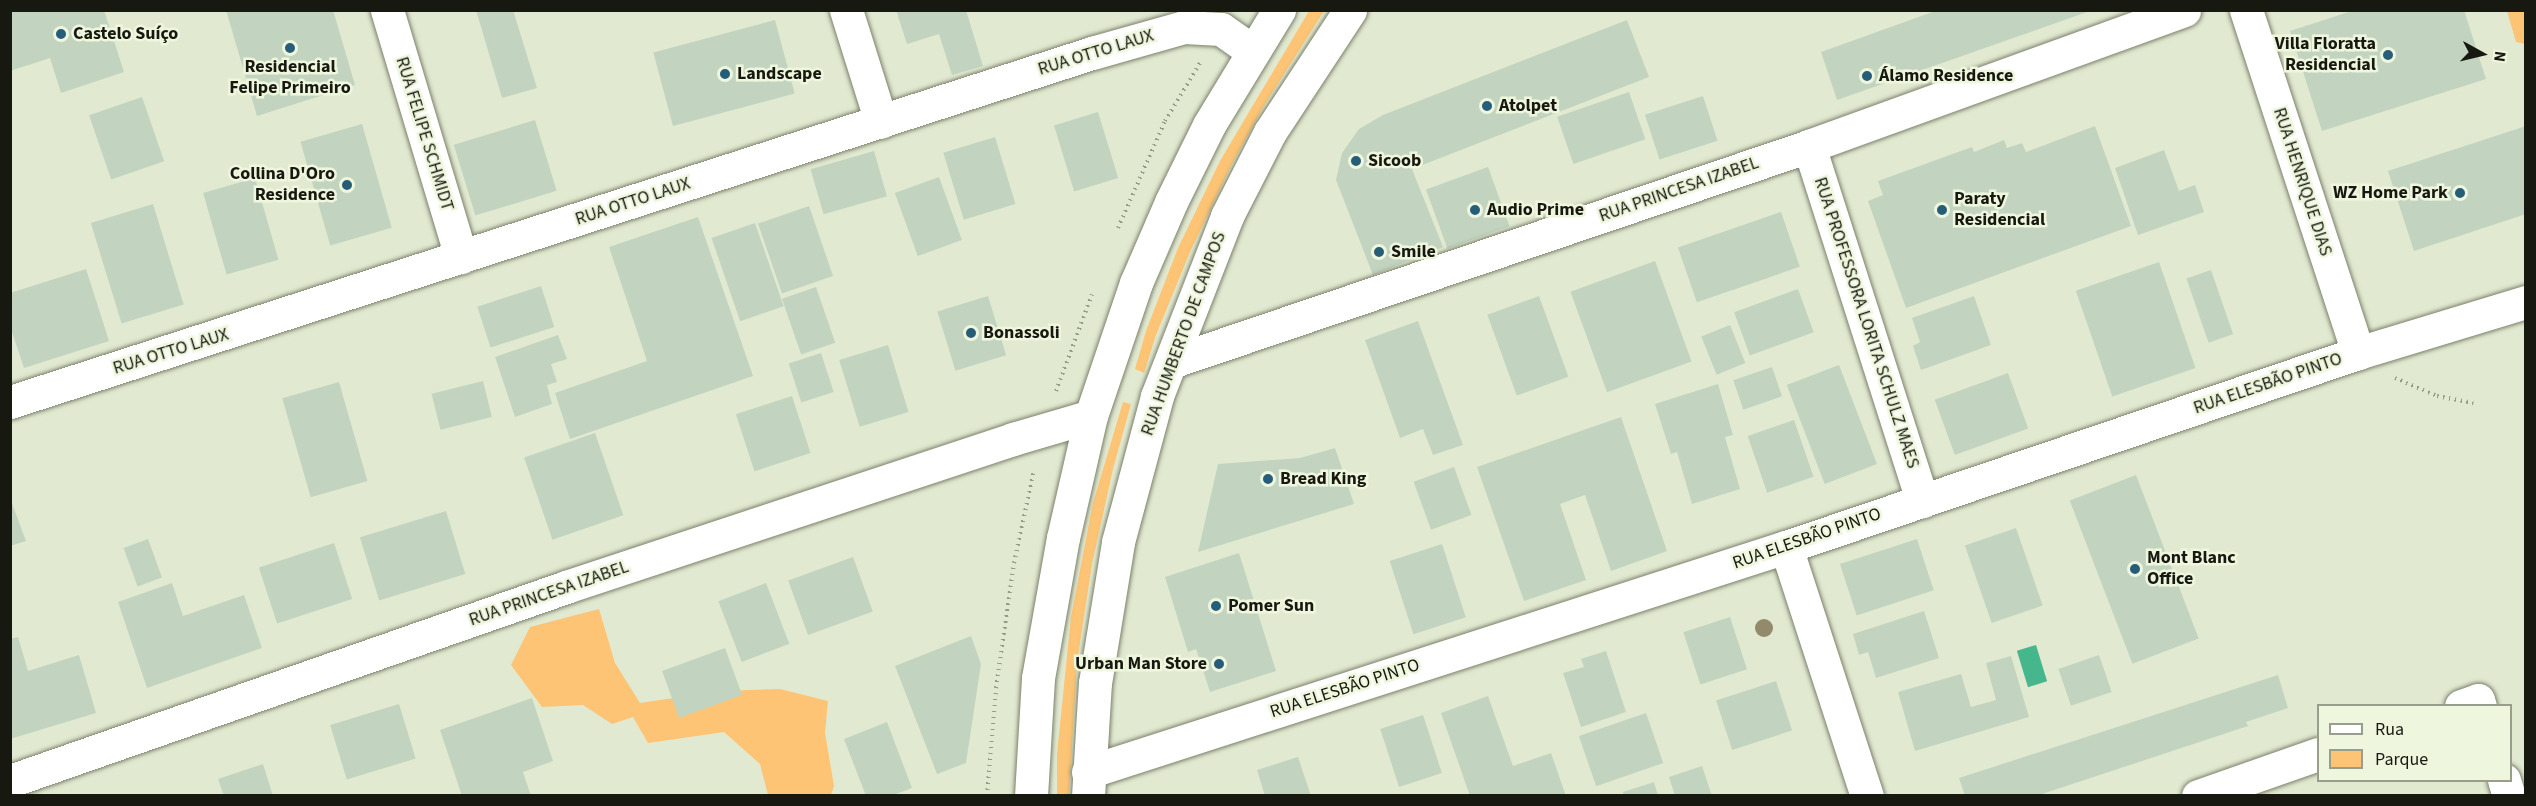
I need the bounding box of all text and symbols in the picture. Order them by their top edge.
place label: Castelo Suíço [73,23,178,45]
north arrow [2452,24,2512,84]
street label: RUA OTTO LAUX [1036,25,1156,81]
marker: Castelo Suíço [54,27,68,41]
place label: Villa Floratta Residencial [2275,34,2376,76]
marker: Residencial Felipe Primeiro [283,41,297,55]
marker: Villa Floratta Residencial [2381,48,2395,62]
text: N [2488,50,2511,63]
street label: RUA FELIPE SCHMIDT [390,54,458,214]
place label: Residencial Felipe Primeiro [229,57,351,100]
place label: Landscape [737,63,822,85]
place label: Álamo Residence [1879,65,2013,87]
marker: Landscape [718,67,732,81]
marker: Álamo Residence [1860,69,1874,83]
place label: Atolpet [1499,95,1557,117]
marker: Atolpet [1480,99,1494,113]
street label: RUA HENRIQUE DIAS [2268,105,2336,259]
place label: Sicoob [1368,150,1421,172]
street label: RUA PRINCESA IZABEL [1596,153,1762,227]
marker: Sicoob [1349,154,1363,168]
place label: Collina D'Oro Residence [230,164,335,207]
street label: RUA OTTO LAUX [573,173,693,231]
street label: RUA PROFESSORA LORITA SCHULZ MAES [1809,175,1923,471]
marker: Collina D'Oro Residence [340,178,354,192]
place label: WZ Home Park [2333,182,2448,204]
marker: WZ Home Park [2453,186,2467,200]
place label: Paraty Residencial [1954,189,2045,232]
place label: Audio Prime [1487,199,1584,221]
marker: Audio Prime [1468,203,1482,217]
marker: Paraty Residencial [1935,203,1949,217]
street label: RUA HUMBERTO DE CAMPOS [1137,229,1231,439]
place label: Smile [1391,241,1436,263]
marker: Smile [1372,245,1386,259]
place label: Bonassoli [983,322,1060,344]
street label: RUA OTTO LAUX [111,324,231,380]
marker: Bonassoli [964,326,978,340]
street label: RUA ELESBÃO PINTO [2191,348,2345,420]
place label: Bread King [1280,468,1366,490]
marker: Bread King [1261,472,1275,486]
street label: RUA ELESBÃO PINTO [1730,503,1884,575]
place label: Mont Blanc Office [2147,548,2236,590]
street label: RUA PRINCESA IZABEL [466,557,632,631]
marker: Mont Blanc Office [2128,562,2142,576]
place label: Pomer Sun [1228,595,1314,617]
marker: Pomer Sun [1209,599,1223,613]
place label: Urban Man Store [1075,653,1207,675]
street label: RUA ELESBÃO PINTO [1268,655,1422,723]
marker: Urban Man Store [1212,657,1226,671]
legend [2317,704,2512,782]
text: Rua [2375,717,2404,742]
text: Parque [2375,747,2428,772]

